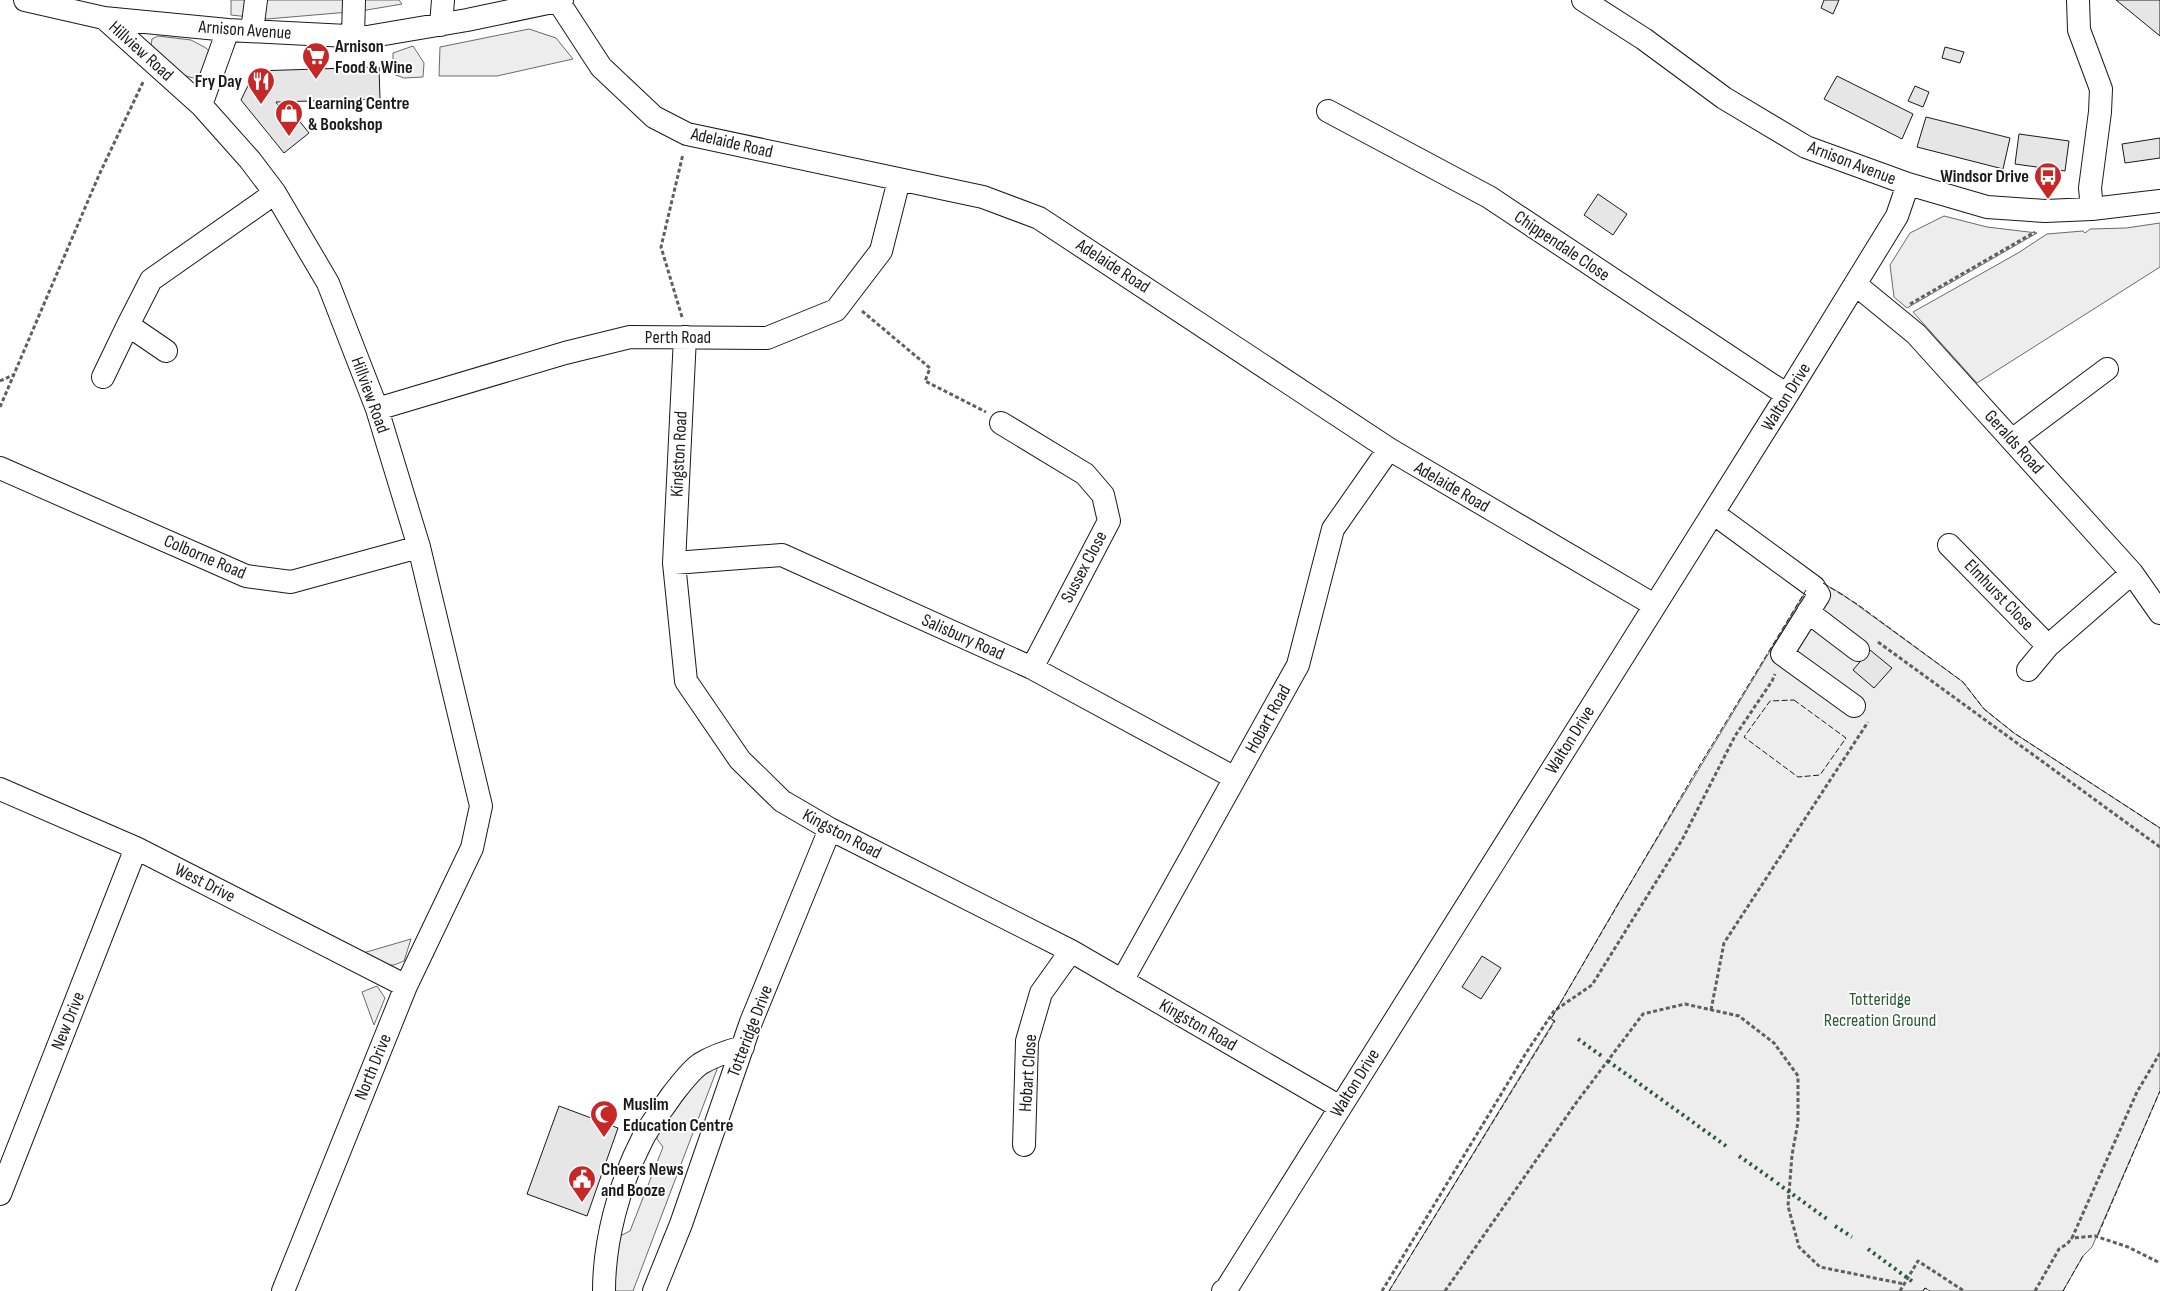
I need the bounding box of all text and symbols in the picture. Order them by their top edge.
street label: Arnison Avenue [197,16,292,44]
street label: Hillview Road [104,17,178,85]
place label: Arnison Food & Wine [334,36,413,78]
supermarket icon: Arnison Food & Wine [301,41,331,80]
restaurant icon: Fry Day [246,66,276,105]
place label: Fry Day [195,71,243,92]
place label: Learning Centre & Bookshop [308,93,410,135]
shop icon: Learning Centre & Bookshop [274,98,304,137]
street label: Adelaide Road [688,123,775,163]
street label: Arnison Avenue [1804,136,1899,189]
bus stop icon: Windsor Drive [2033,161,2063,200]
place label: Windsor Drive [1940,166,2029,187]
street label: Chippendale Close [1510,206,1614,286]
street label: Adelaide Road [1071,234,1154,298]
street label: Perth Road [645,327,711,348]
street label: Hillview Road [347,354,393,436]
street label: Walton Drive [1757,359,1815,435]
street label: Geralds Road [1980,406,2048,478]
street label: Kingston Road [666,410,692,498]
street label: Adelaide Road [1410,457,1493,517]
street label: Sussex Close [1056,528,1112,606]
street label: Colborne Road [161,530,249,584]
street label: Elmhurst Close [1960,555,2038,635]
street label: Salisbury Road [918,609,1008,665]
street label: Hobart Road [1241,681,1295,757]
street label: Walton Drive [1541,702,1599,778]
street label: Kingston Road [799,804,885,864]
street label: West Drive [171,859,239,907]
street label: Totteridge Drive [723,982,777,1080]
street label: New Drive [47,989,89,1053]
park label: Totteridge Recreation Ground [1824,989,1936,1031]
street label: Kingston Road [1155,994,1241,1056]
street label: North Drive [350,1031,396,1103]
street label: Hobart Close [1015,1033,1041,1113]
street label: Walton Drive [1326,1045,1384,1121]
place label: Muslim Education Centre [623,1094,733,1136]
mosque icon: Muslim Education Centre [589,1099,619,1138]
place label: Cheers News and Booze [601,1159,684,1201]
public building icon: Cheers News and Booze [567,1164,597,1203]

